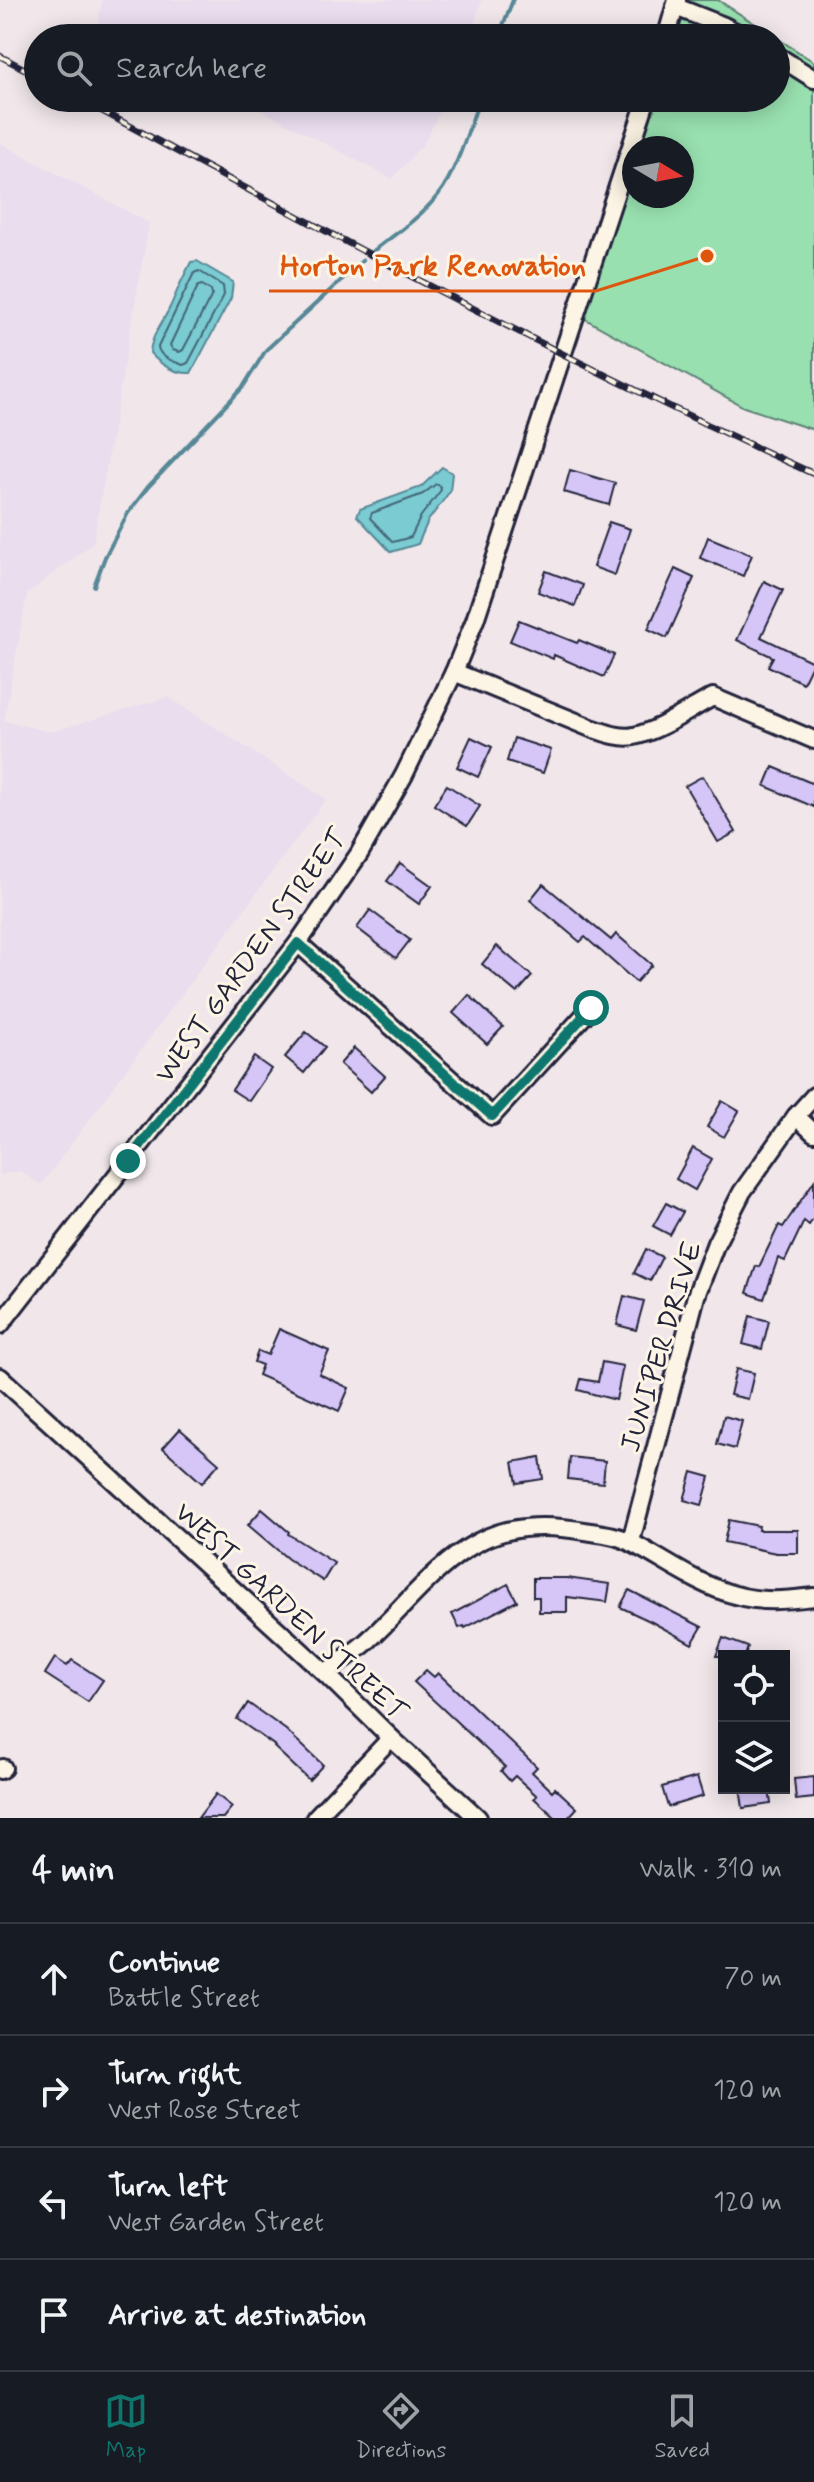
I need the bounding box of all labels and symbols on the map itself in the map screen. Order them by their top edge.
north arrow [622,136,694,208]
callout: Horton Park Renovation [269,237,596,291]
text: Horton Park Renovation [280,247,586,286]
street label: WEST GARDEN STREET [147,821,357,1091]
route start [573,990,609,1026]
route end [110,1143,146,1179]
street label: JUNIPER DRIVE [613,1237,712,1457]
street label: WEST GARDEN STREET [166,1495,415,1731]

